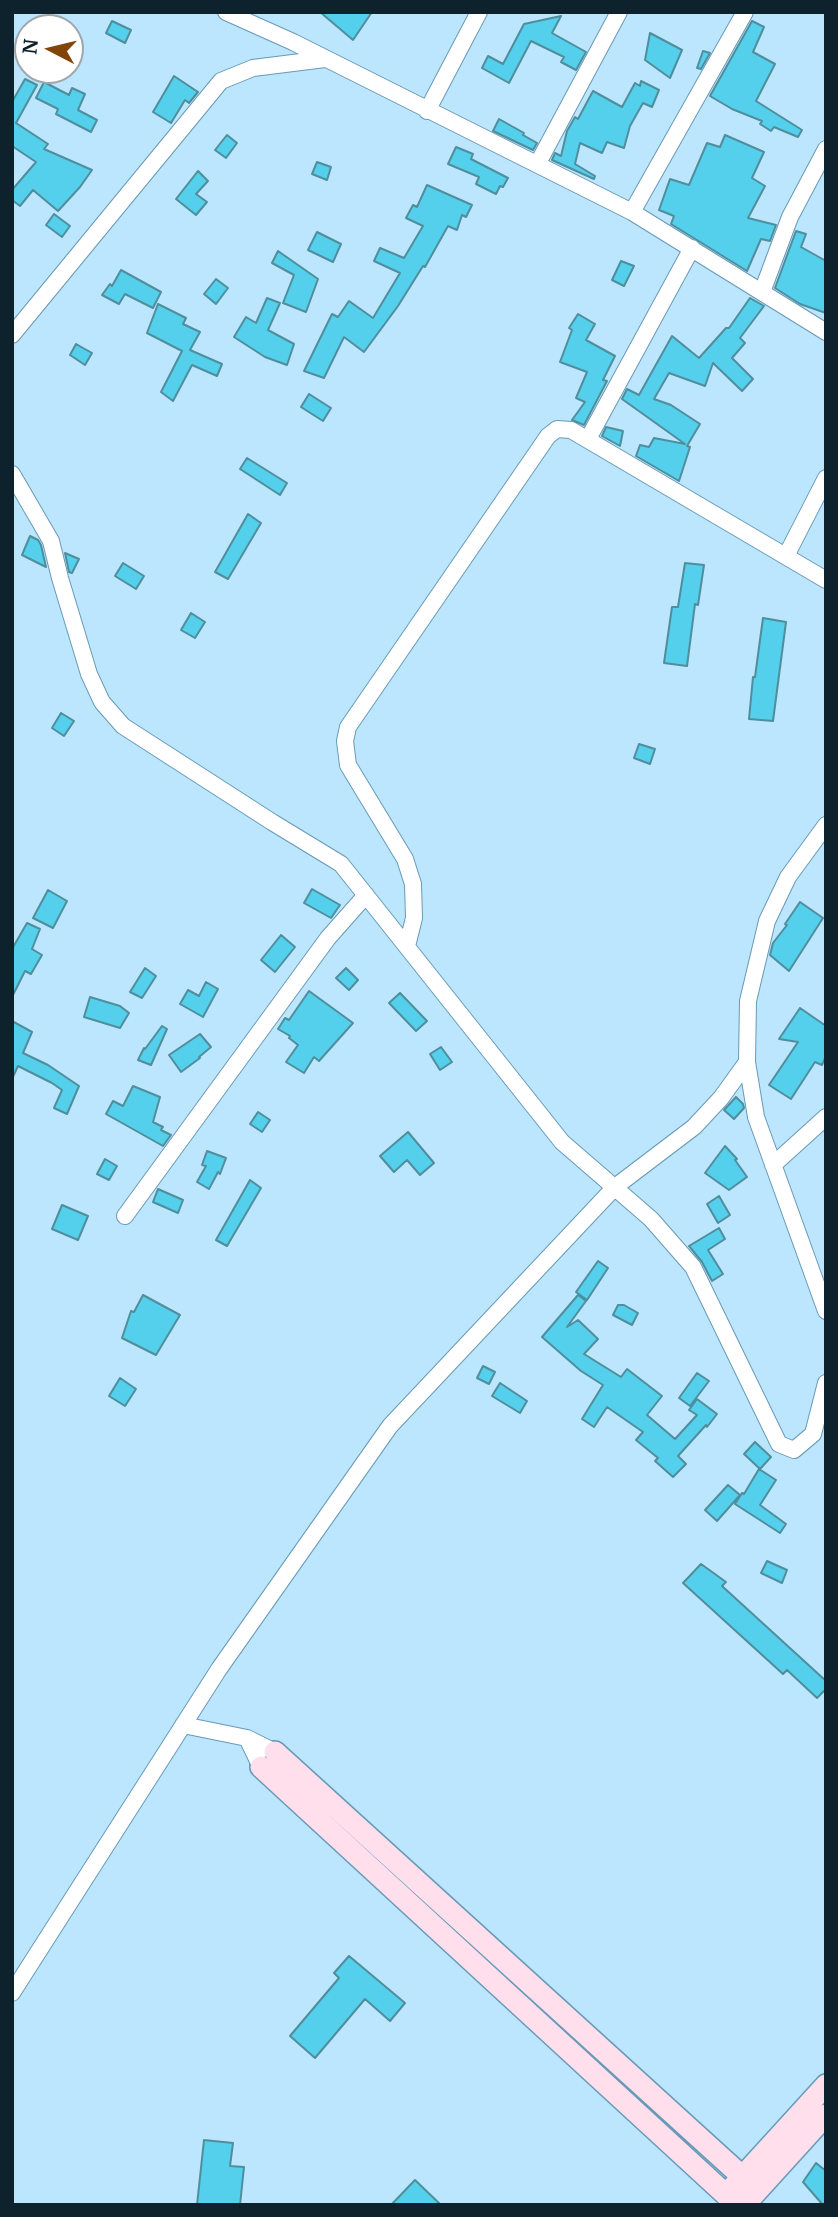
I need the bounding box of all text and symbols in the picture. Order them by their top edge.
north arrow [14,14,84,84]
text: N [17,38,43,56]

